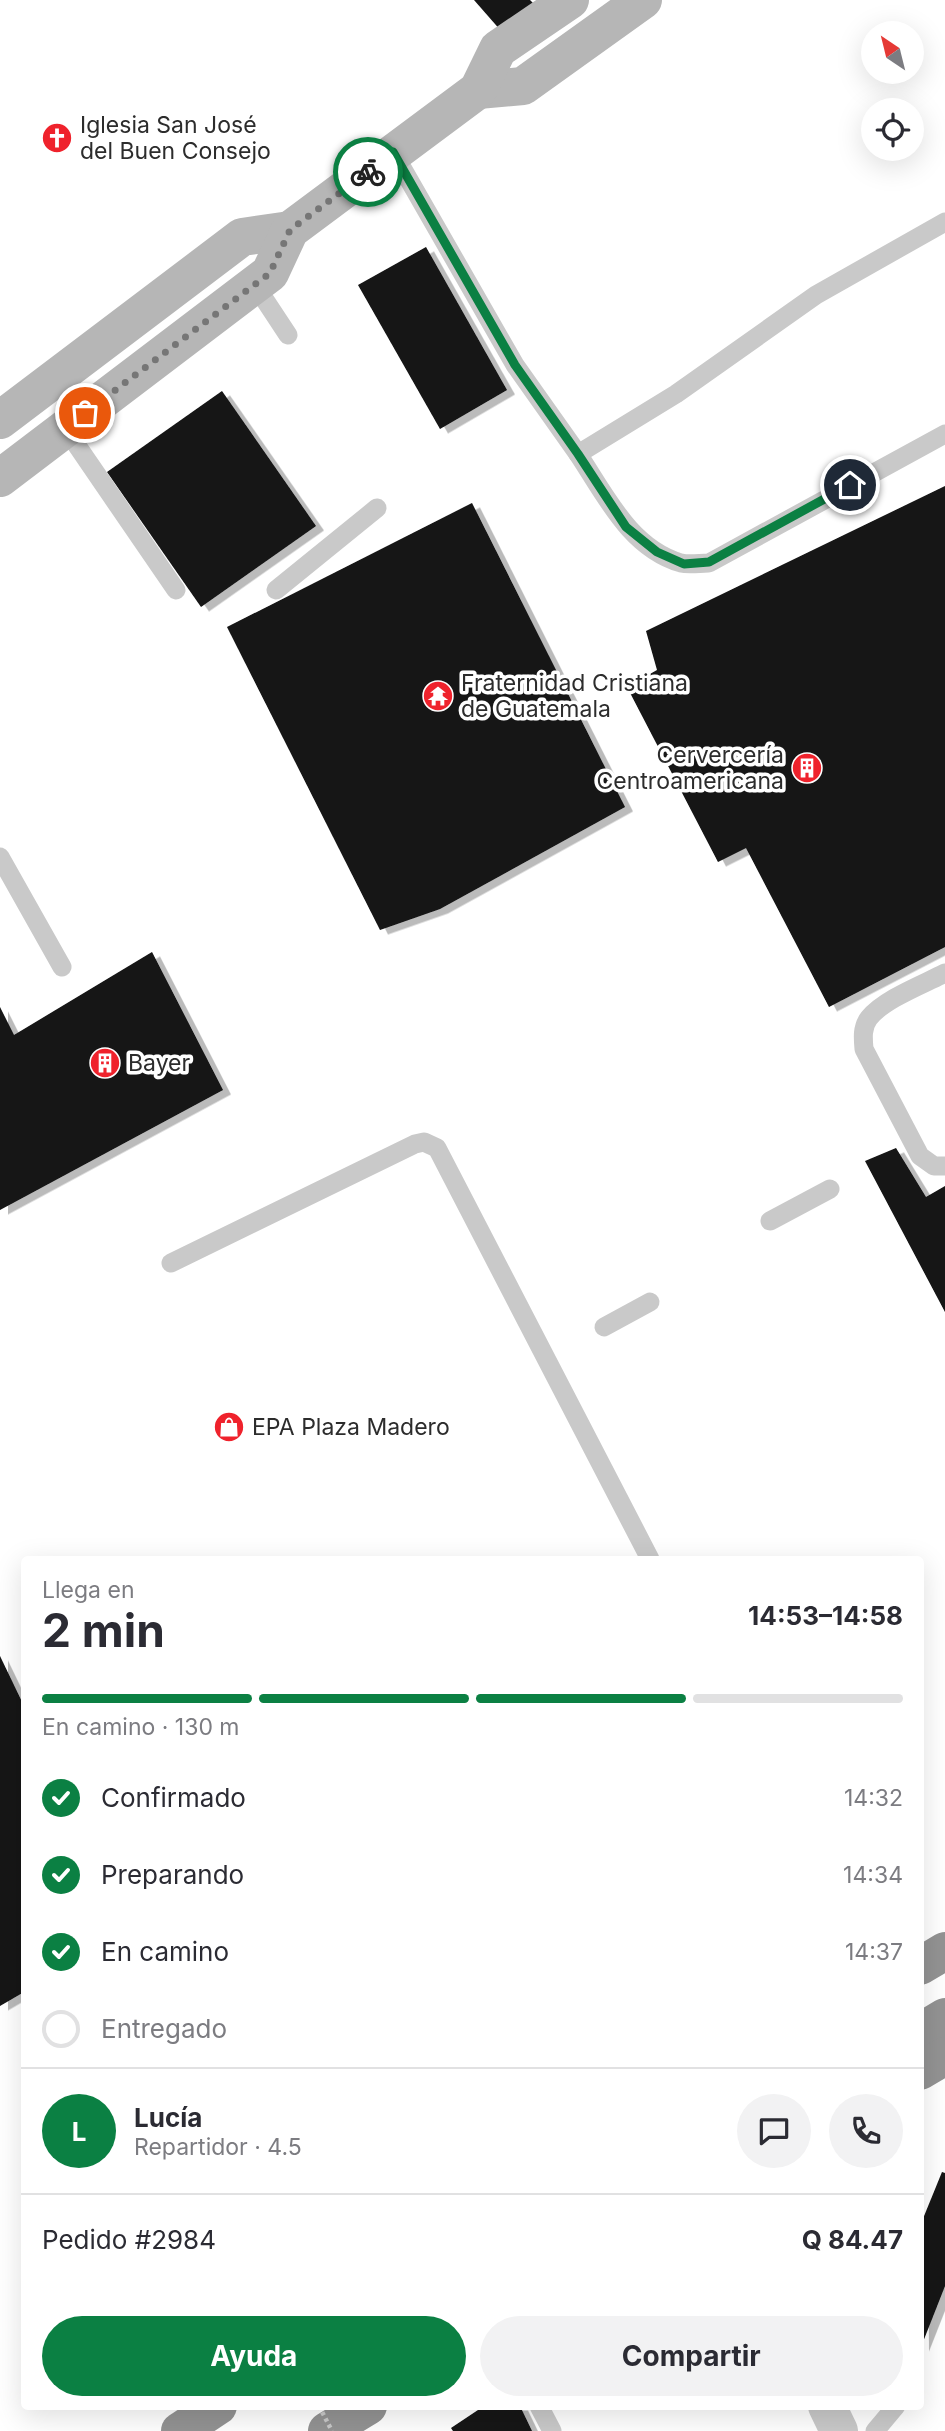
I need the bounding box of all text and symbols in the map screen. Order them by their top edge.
north arrow [861,21,924,84]
map controls [861,21,924,161]
button: locate [861,98,924,161]
place label: Iglesia San José del Buen Consejo [80,111,271,165]
church icon: Iglesia San José del Buen Consejo [40,121,74,155]
courier [333,137,403,207]
icon: bike [349,153,387,191]
pin [55,383,115,443]
icon: bag [66,394,104,432]
pin [820,455,880,515]
icon: home [831,466,869,504]
place label: Fraternidad Cristiana de Guatemala [461,669,688,723]
temple icon: Fraternidad Cristiana de Guatemala [421,679,455,713]
place label: Cervercería Centroamericana [597,741,784,795]
building icon: Cervercería Centroamericana [790,751,824,785]
building icon: Bayer [88,1046,122,1080]
place label: Bayer [128,1049,191,1077]
shop icon: EPA Plaza Madero [212,1410,246,1444]
place label: EPA Plaza Madero [252,1413,450,1441]
text: Llega en [42,1576,134,1604]
text: 14:53–14:58 [748,1600,903,1631]
text: 2 min [42,1602,165,1658]
text: En camino · 130 m [42,1713,240,1741]
icon: check [42,1779,80,1817]
text: Confirmado [101,1782,246,1813]
text: 14:32 [844,1784,903,1812]
icon: check [42,1856,80,1894]
text: Preparando [101,1859,244,1890]
text: 14:34 [843,1861,903,1889]
icon: check [42,1933,80,1971]
text: En camino [101,1936,229,1967]
text: 14:37 [845,1938,903,1966]
text: Entregado [101,2013,227,2044]
button: chat [737,2094,811,2168]
button: phone [829,2094,903,2168]
text: Lucía [134,2102,202,2133]
text: L [72,2116,86,2147]
text: Repartidor · 4.5 [134,2133,302,2161]
text: Pedido #2984 [42,2224,216,2255]
text: Q 84.47 [802,2224,903,2255]
button: Ayuda [42,2316,466,2396]
button: Compartir [480,2316,903,2396]

